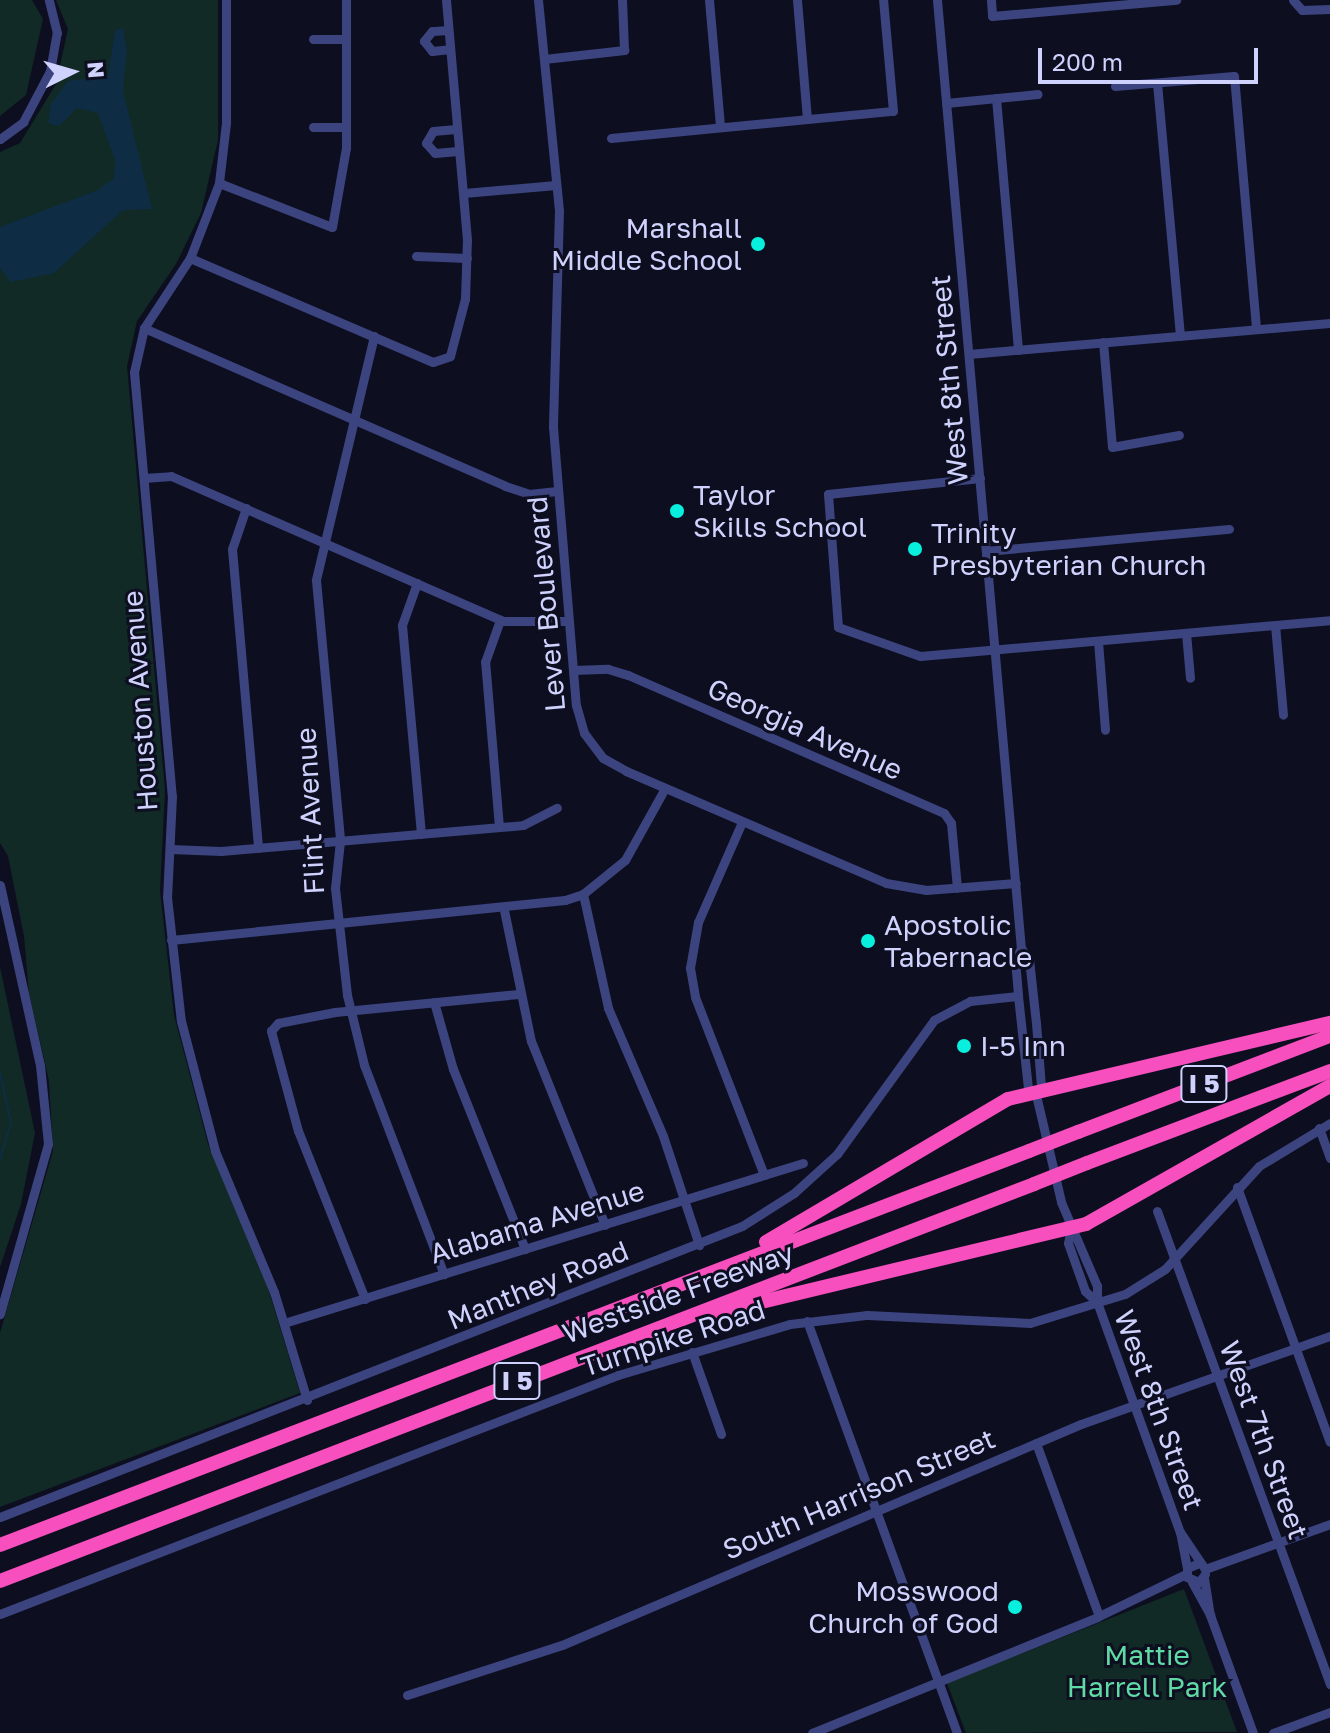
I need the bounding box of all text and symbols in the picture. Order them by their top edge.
north arrow [32,32,112,112]
scale bar [1042,32,1262,82]
text: 200 m [1052,47,1123,76]
text: N [82,60,111,79]
place label: Marshall Middle School [551,211,742,277]
marker: Marshall Middle School [749,235,767,253]
street label: West 8th Street [923,274,975,486]
place label: Taylor Skills School [693,478,867,544]
street label: Lever Boulevard [520,495,572,713]
marker: Taylor Skills School [668,502,686,520]
place label: Trinity Presbyterian Church [931,516,1206,582]
marker: Trinity Presbyterian Church [906,540,924,558]
street label: Houston Avenue [116,590,164,812]
street label: Georgia Avenue [702,671,908,787]
street label: Flint Avenue [289,727,331,895]
place label: Apostolic Tabernacle [884,908,1032,974]
marker: Apostolic Tabernacle [859,932,877,950]
place label: I-5 Inn [980,1029,1066,1063]
marker: I-5 Inn [955,1037,973,1055]
road number: I 5 [1180,1062,1228,1106]
street label: Alabama Avenue [426,1173,648,1271]
street label: Manthey Road [443,1233,633,1337]
street label: Westside Freeway [558,1236,798,1350]
street label: Turnpike Road [577,1292,769,1384]
street label: West 8th Street [1107,1305,1211,1515]
street label: West 7th Street [1213,1336,1315,1544]
road number: I 5 [493,1359,541,1403]
street label: South Harrison Street [718,1421,1000,1567]
place label: Mosswood Church of God [808,1574,999,1640]
marker: Mosswood Church of God [1006,1598,1024,1616]
park label: Mattie Harrell Park [1067,1638,1227,1704]

